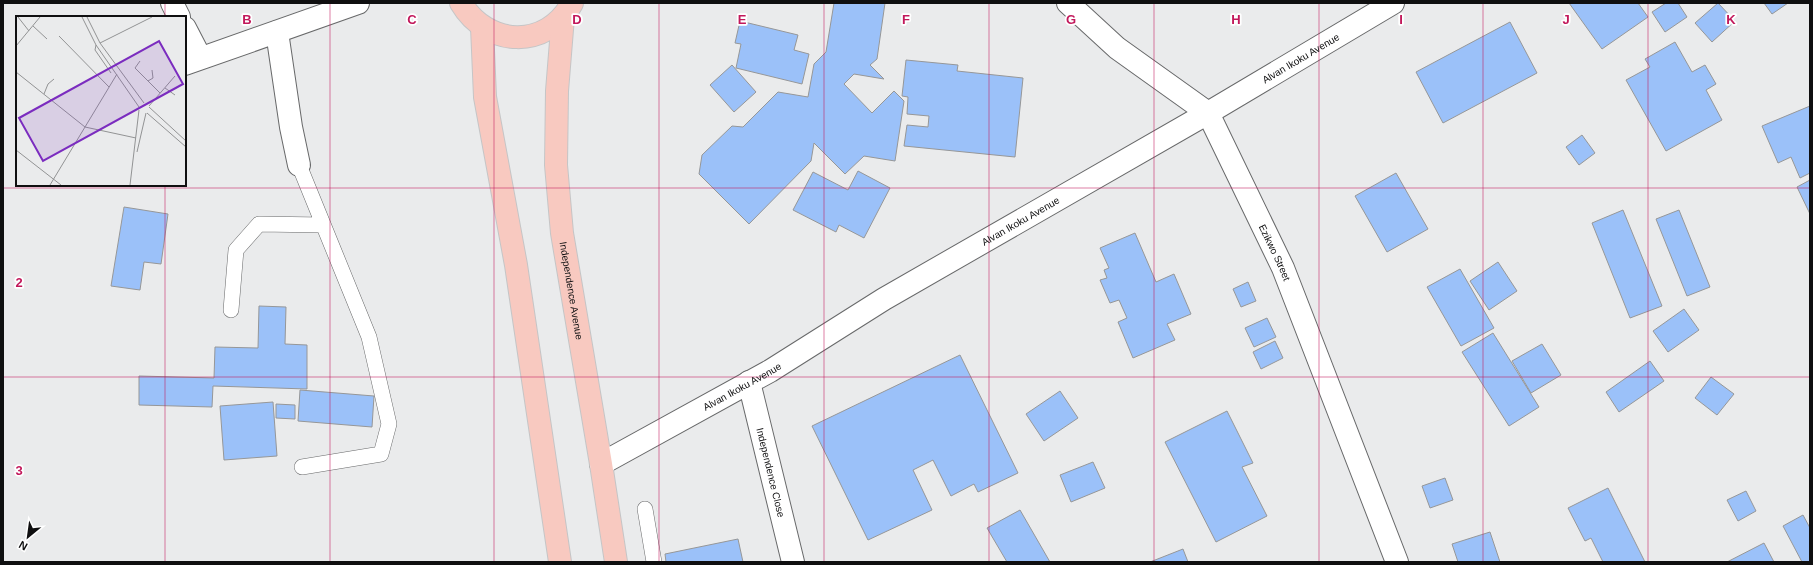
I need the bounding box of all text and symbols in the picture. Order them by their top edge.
text: B [242,12,252,27]
text: C [407,12,417,27]
text: D [572,12,582,27]
text: E [738,12,747,27]
text: F [902,12,910,27]
text: G [1066,12,1076,27]
text: H [1231,12,1241,27]
text: I [1399,12,1403,27]
text: J [1562,12,1570,27]
text: K [1726,12,1736,27]
inset map [16,16,186,186]
street label: Alvan Ikoku Avenue [1260,31,1341,85]
street label: Alvan Ikoku Avenue [980,194,1062,247]
street label: Ezikwo Street [1257,222,1293,282]
street label: Independence Avenue [558,241,586,341]
text: 2 [15,275,23,290]
street label: Alvan Ikoku Avenue [701,360,783,412]
street label: Independence Close [755,426,787,519]
text: 3 [15,463,23,478]
north arrow [8,517,48,557]
text: N [17,539,30,553]

